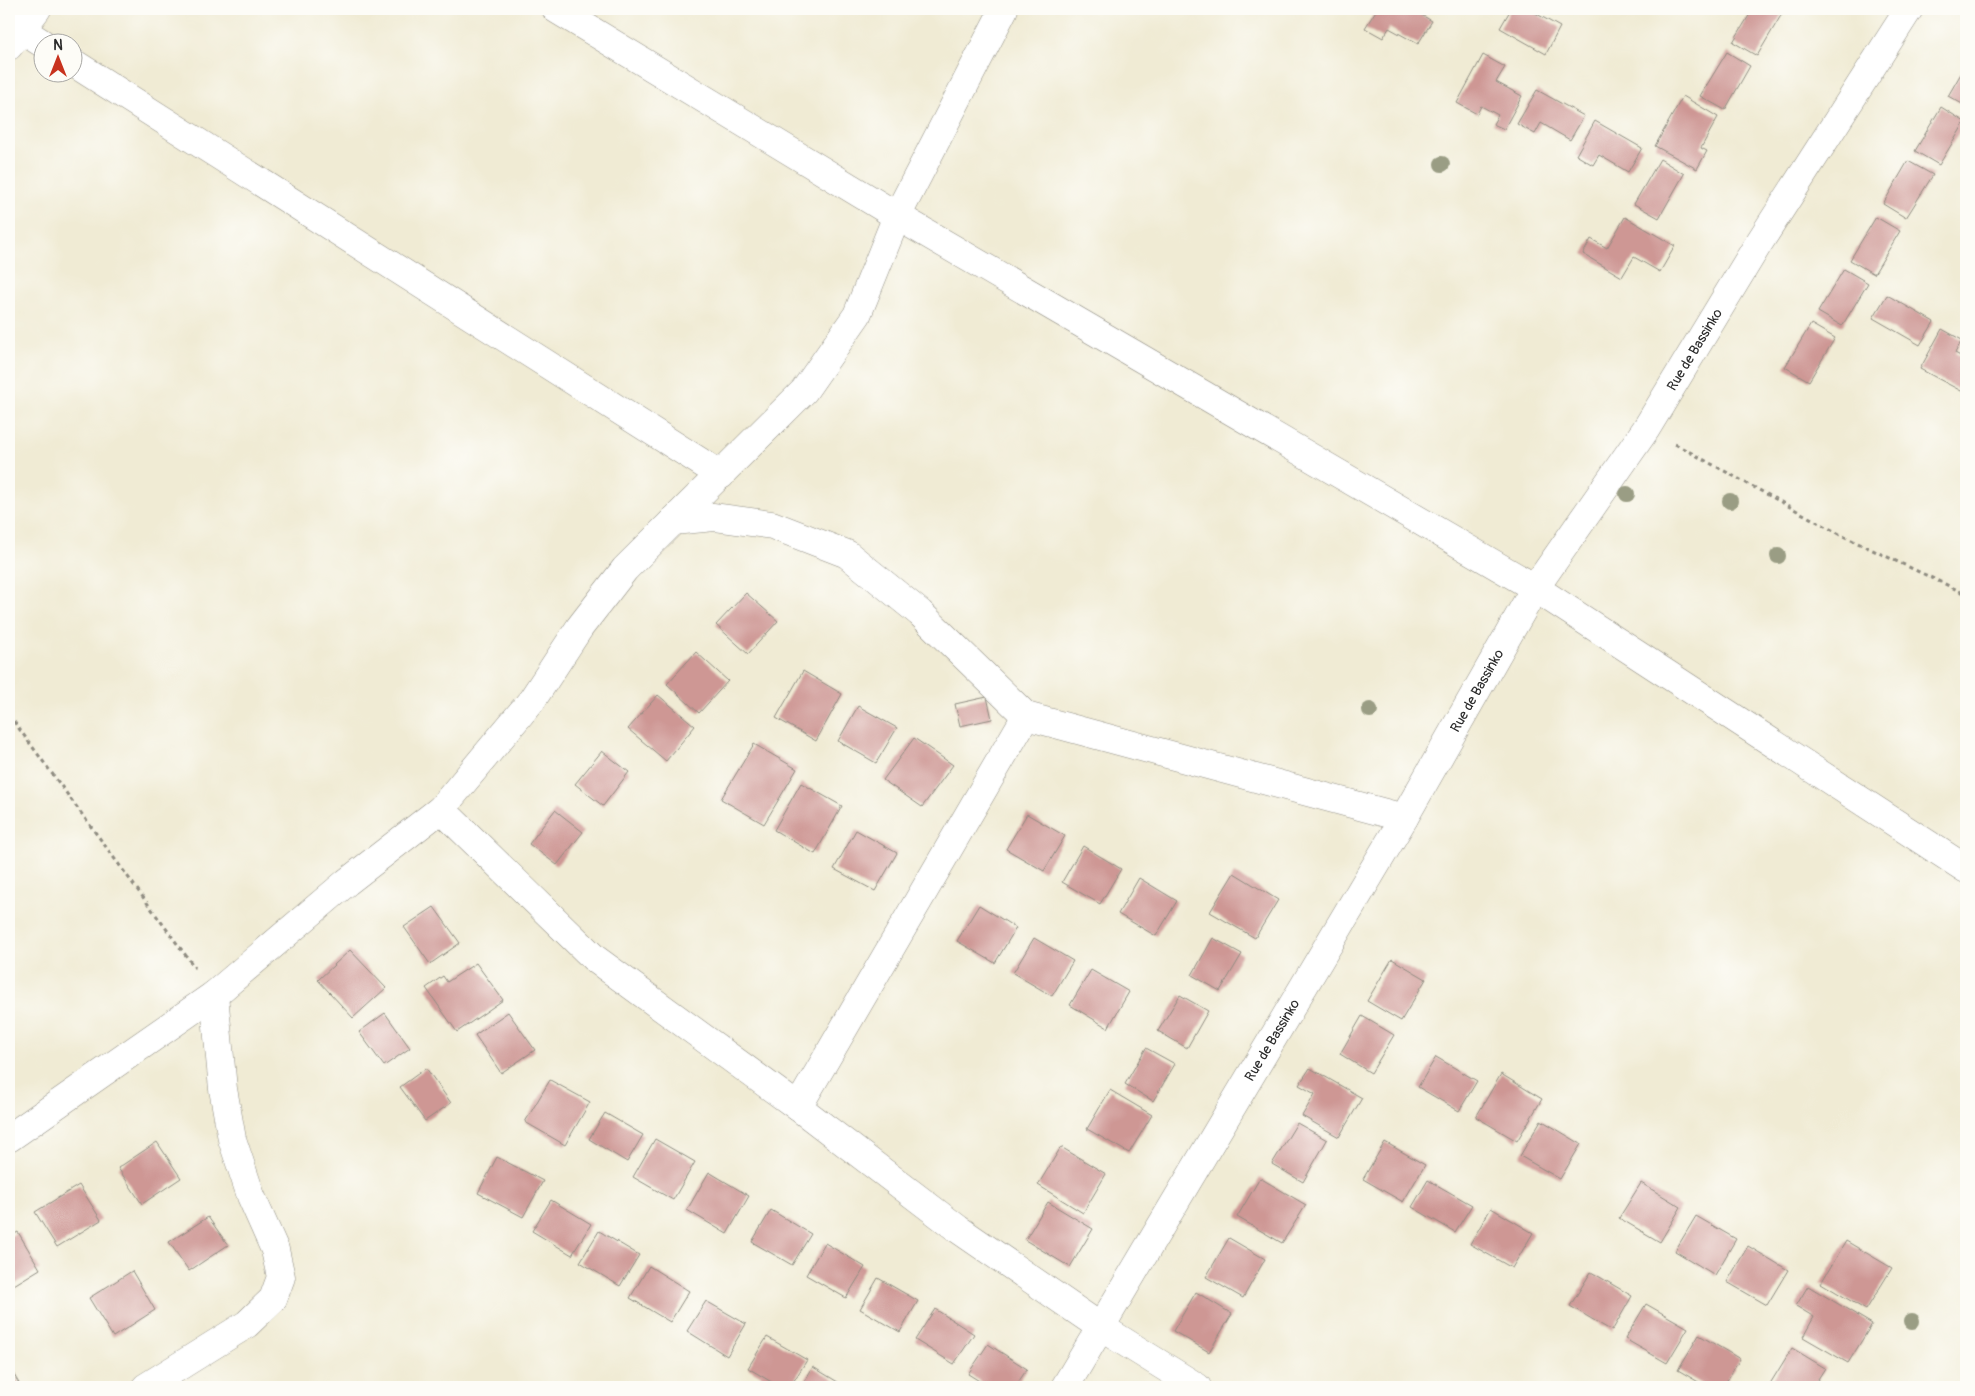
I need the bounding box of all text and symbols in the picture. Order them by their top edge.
north arrow [32,32,82,82]
text: N [53,37,63,54]
street label: Rue de Bassinko [1663,305,1726,394]
street label: Rue de Bassinko [1447,646,1508,735]
street label: Rue de Bassinko [1241,996,1303,1084]

